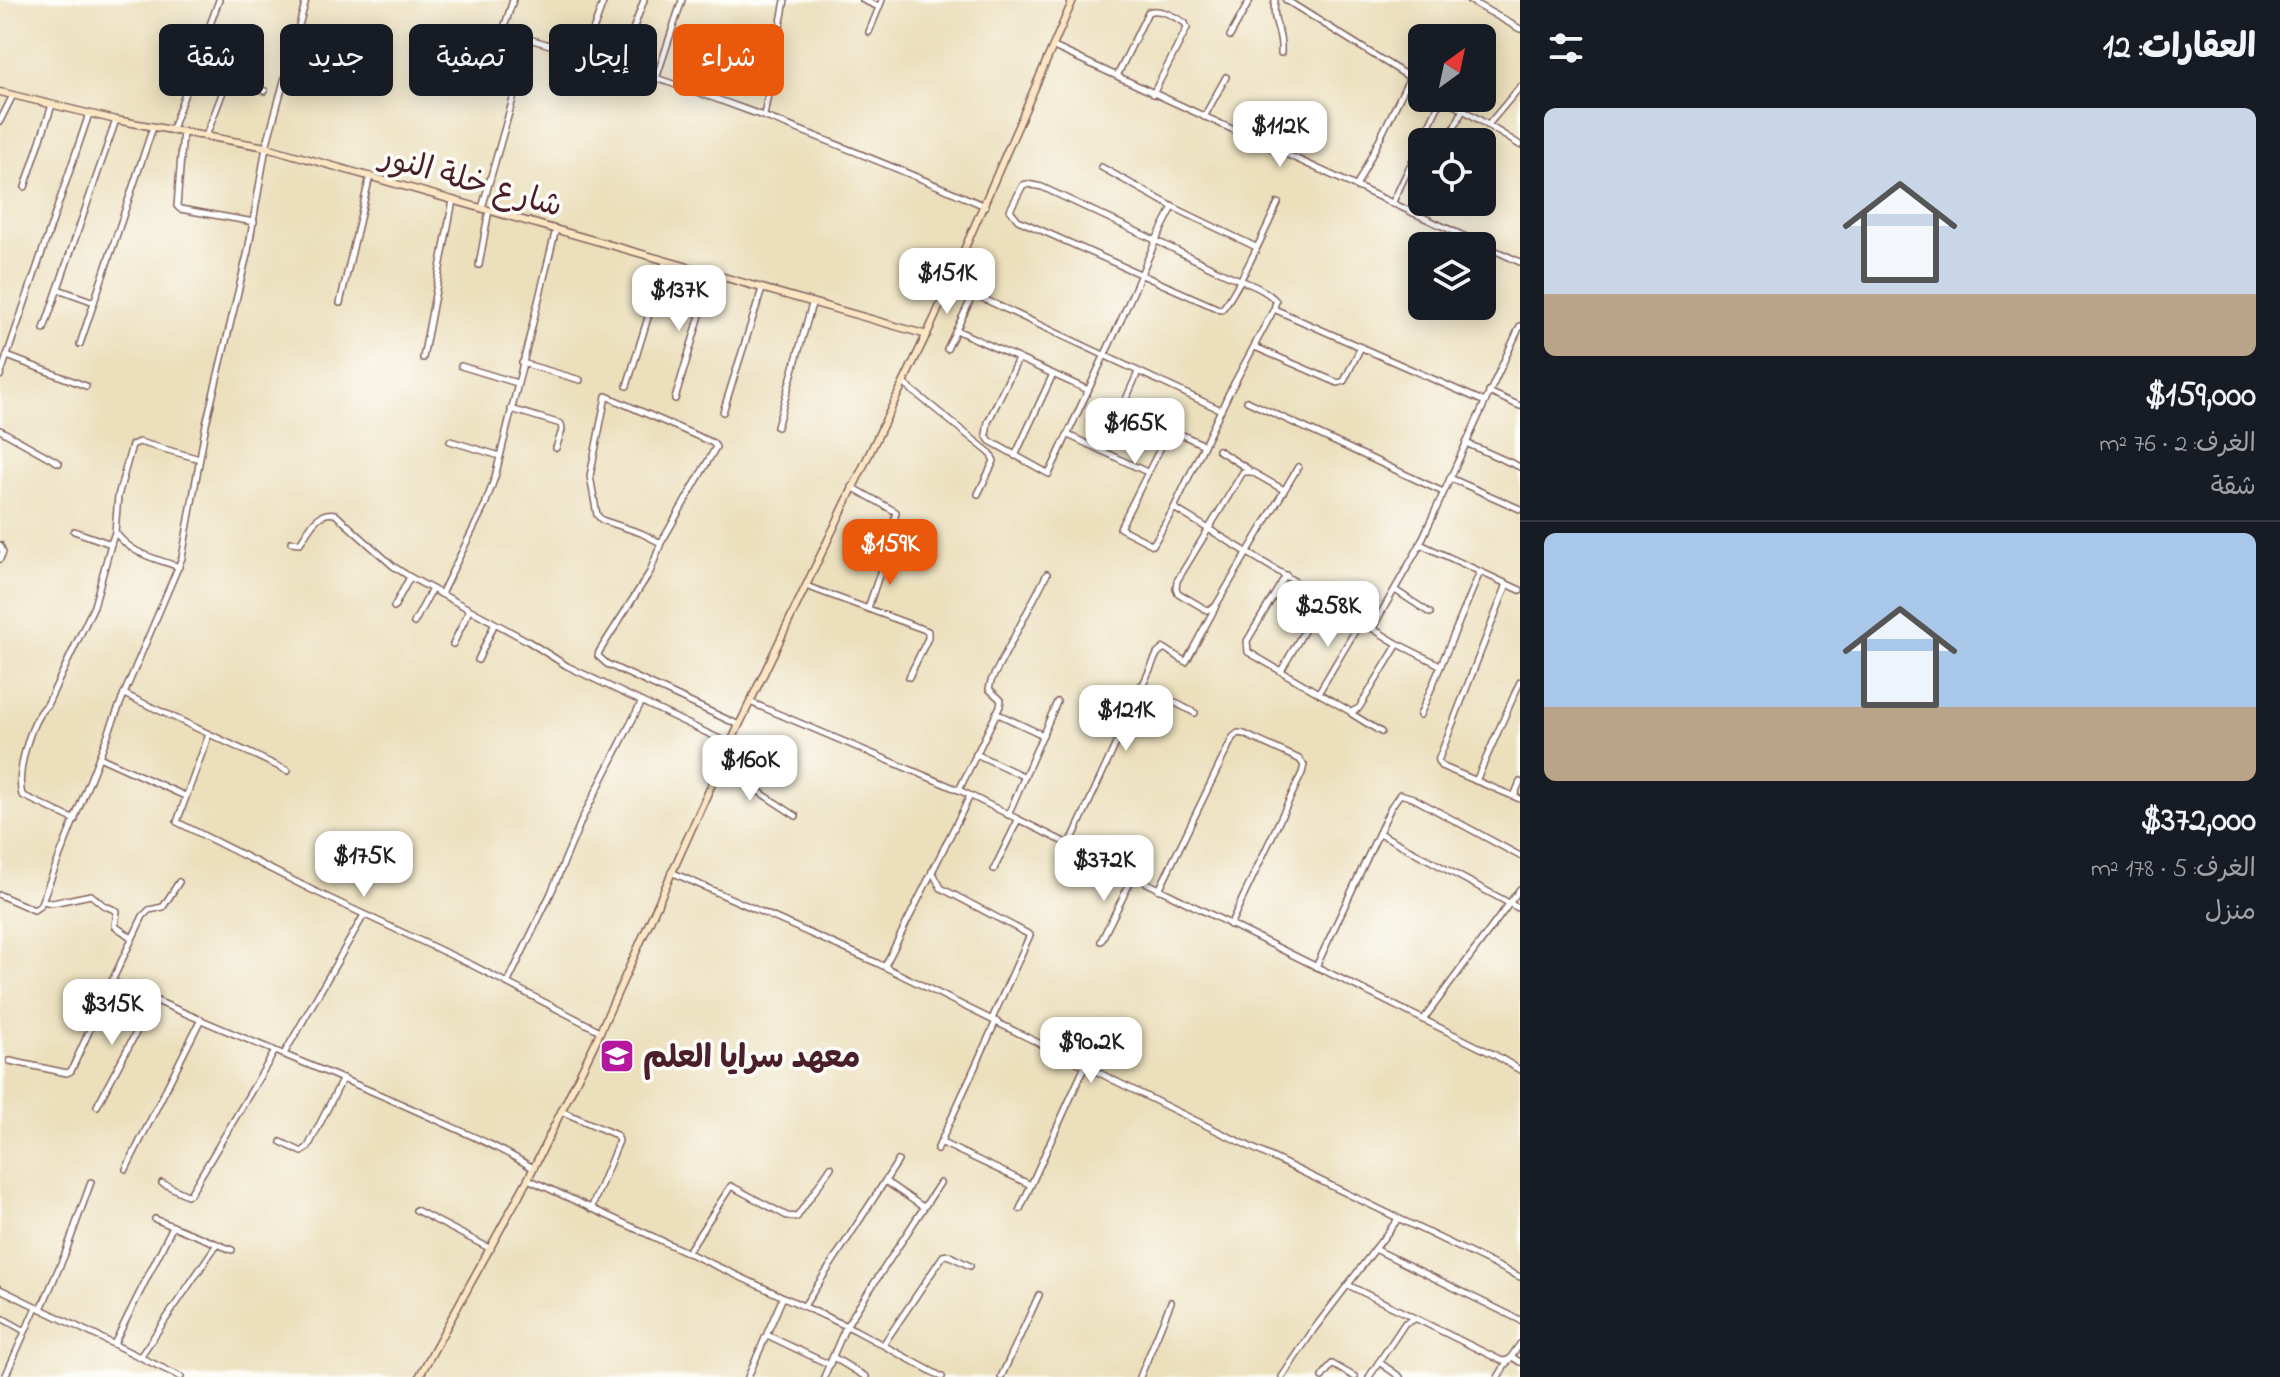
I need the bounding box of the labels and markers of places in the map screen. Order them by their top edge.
pin: $112K [1224,101,1336,169]
pin: $151K [891,248,1003,316]
pin: $137K [623,265,735,333]
pin: $165K [1079,398,1191,466]
pin: $159K [834,519,946,587]
pin: $258K [1272,581,1384,649]
pin: $121K [1070,685,1182,753]
pin: $160K [694,735,806,803]
pin: $175K [308,831,420,899]
pin: $372K [1048,835,1160,903]
pin: $315K [56,979,168,1047]
pin: $90.2K [1026,1017,1156,1085]
place label: معهد سرايا العلم [643,1036,860,1083]
school or university icon: معهد سرايا العلم [598,1037,636,1075]

